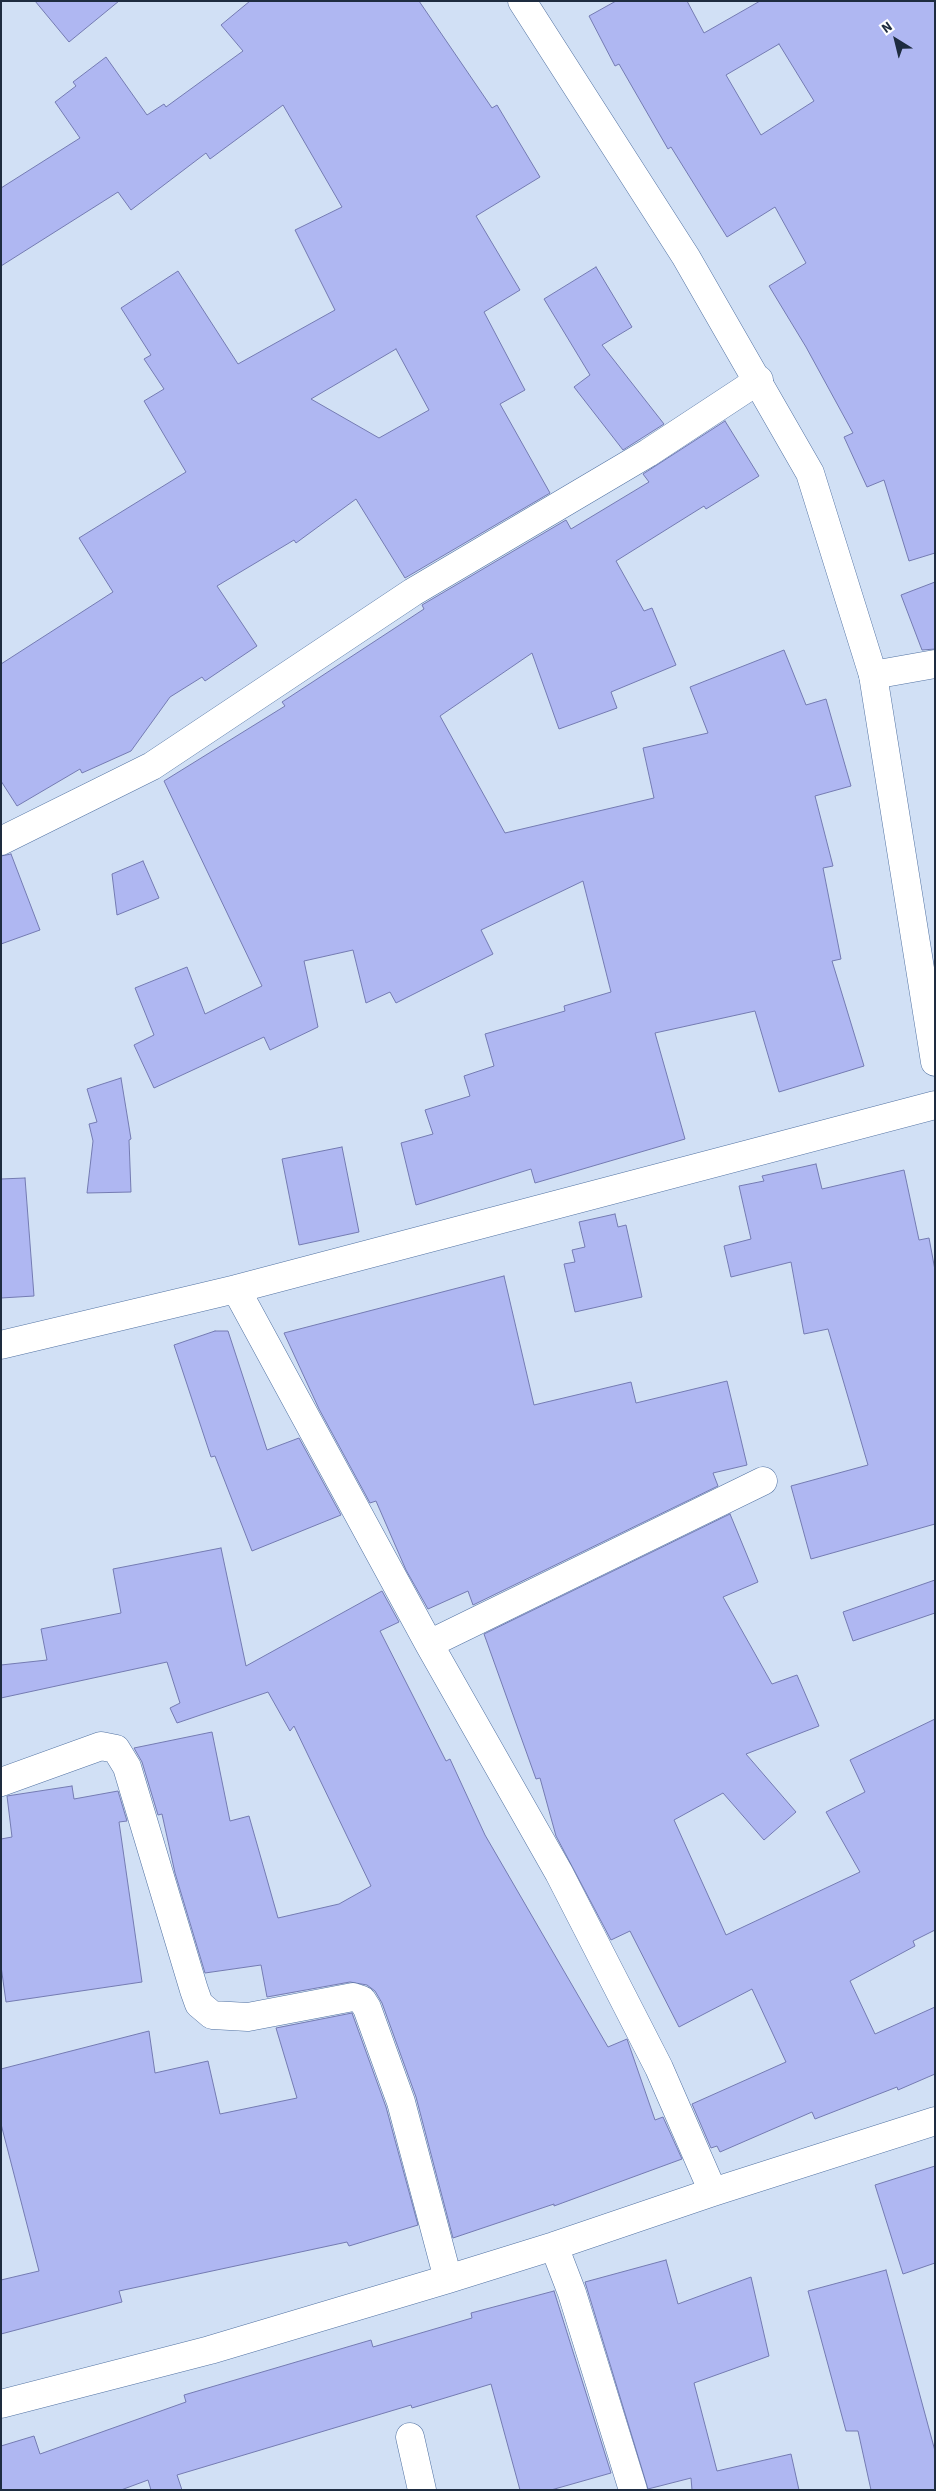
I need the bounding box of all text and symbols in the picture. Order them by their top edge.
north arrow [871,15,921,65]
text: N [878,17,897,39]

